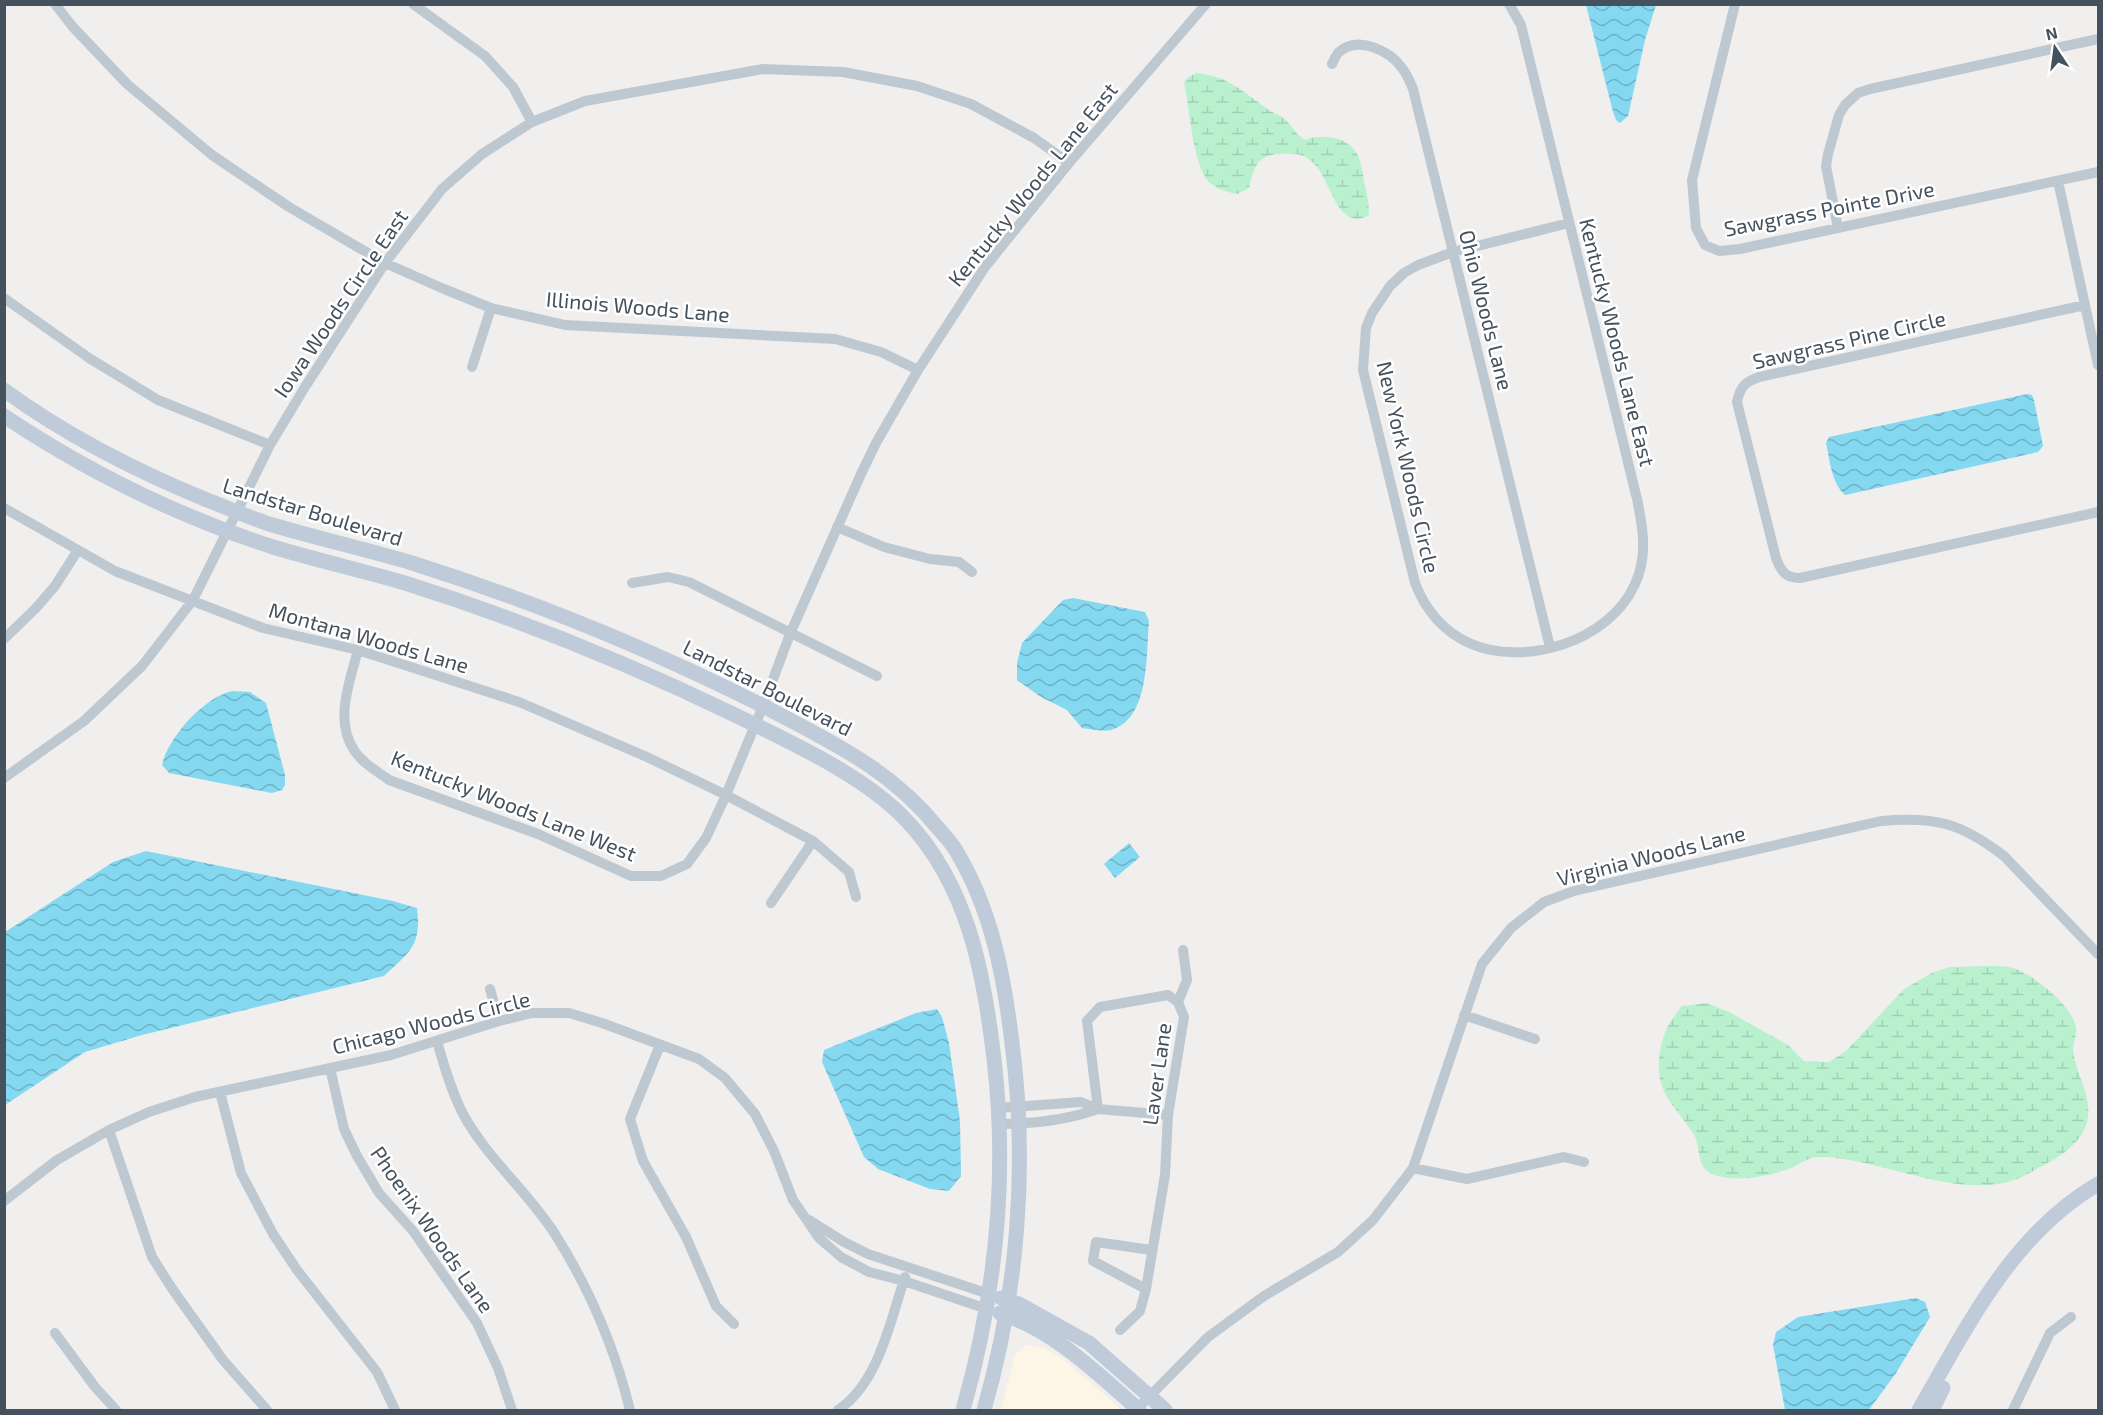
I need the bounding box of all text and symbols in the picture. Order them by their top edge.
north arrow [2025,18,2085,78]
text: N [2044,22,2059,43]
street label: Kentucky Woods Lane East [942,77,1122,291]
street label: Sawgrass Pointe Drive [1722,175,1936,241]
street label: Iowa Woods Circle East [268,204,412,402]
street label: Kentucky Woods Lane East [1575,215,1661,469]
street label: Ohio Woods Lane [1455,227,1519,393]
street label: Illinois Woods Lane [545,286,731,326]
street label: Sawgrass Pine Circle [1750,305,1948,373]
street label: New York Woods Circle [1372,359,1446,575]
street label: Landstar Boulevard [220,472,406,550]
street label: Montana Woods Lane [266,596,472,678]
street label: Landstar Boulevard [679,634,857,740]
street label: Kentucky Woods Lane West [388,744,640,866]
street label: Virginia Woods Lane [1554,820,1748,890]
street label: Chicago Woods Circle [329,985,533,1059]
street label: Laver Lane [1136,1021,1176,1127]
street label: Phoenix Woods Lane [366,1141,500,1317]

